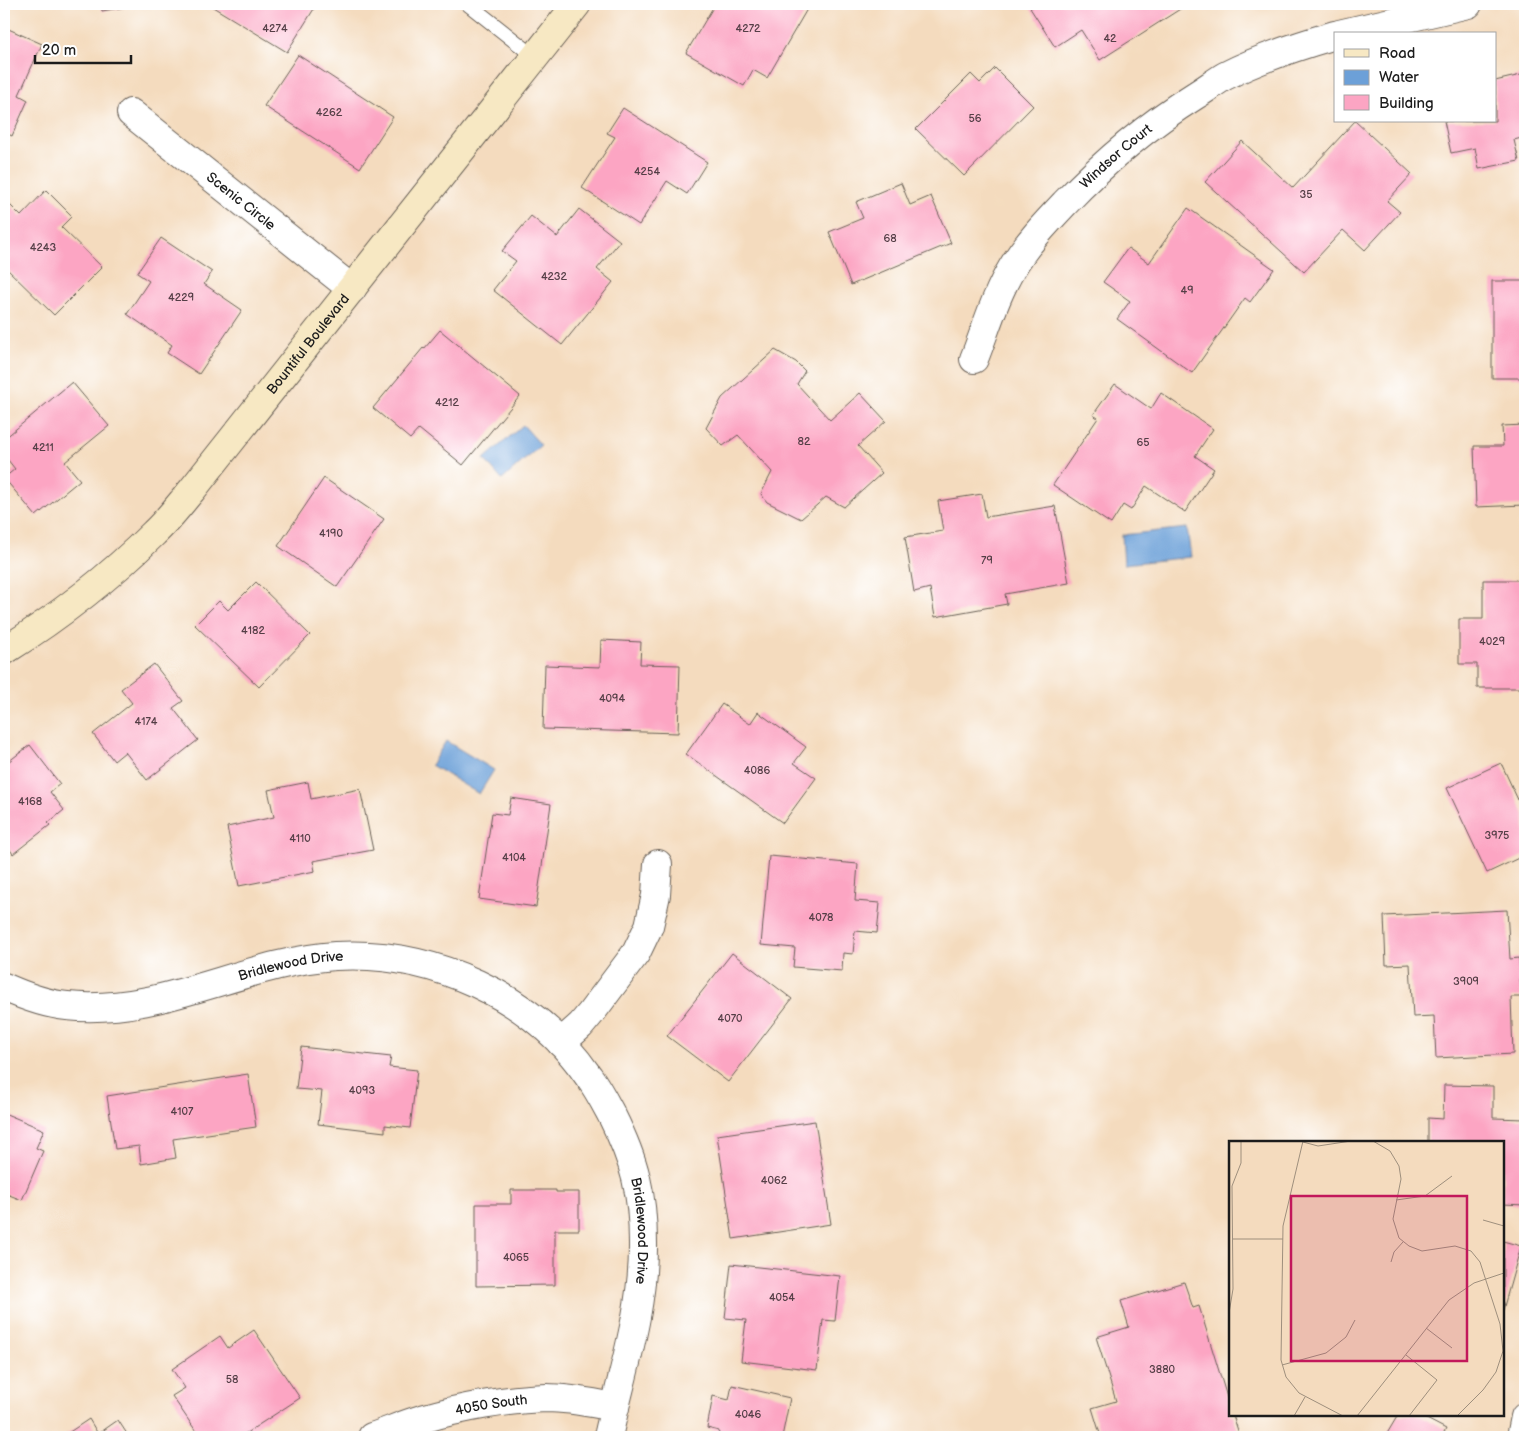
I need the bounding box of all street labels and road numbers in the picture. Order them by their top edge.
street label: Windsor Court [1076,120,1156,192]
street label: Scenic Circle [203,168,279,233]
street label: Bountiful Boulevard [263,290,353,398]
street label: Bridlewood Drive [236,947,344,984]
street label: Bridlewood Drive [628,1176,652,1285]
street label: 4050 South [453,1391,528,1419]

